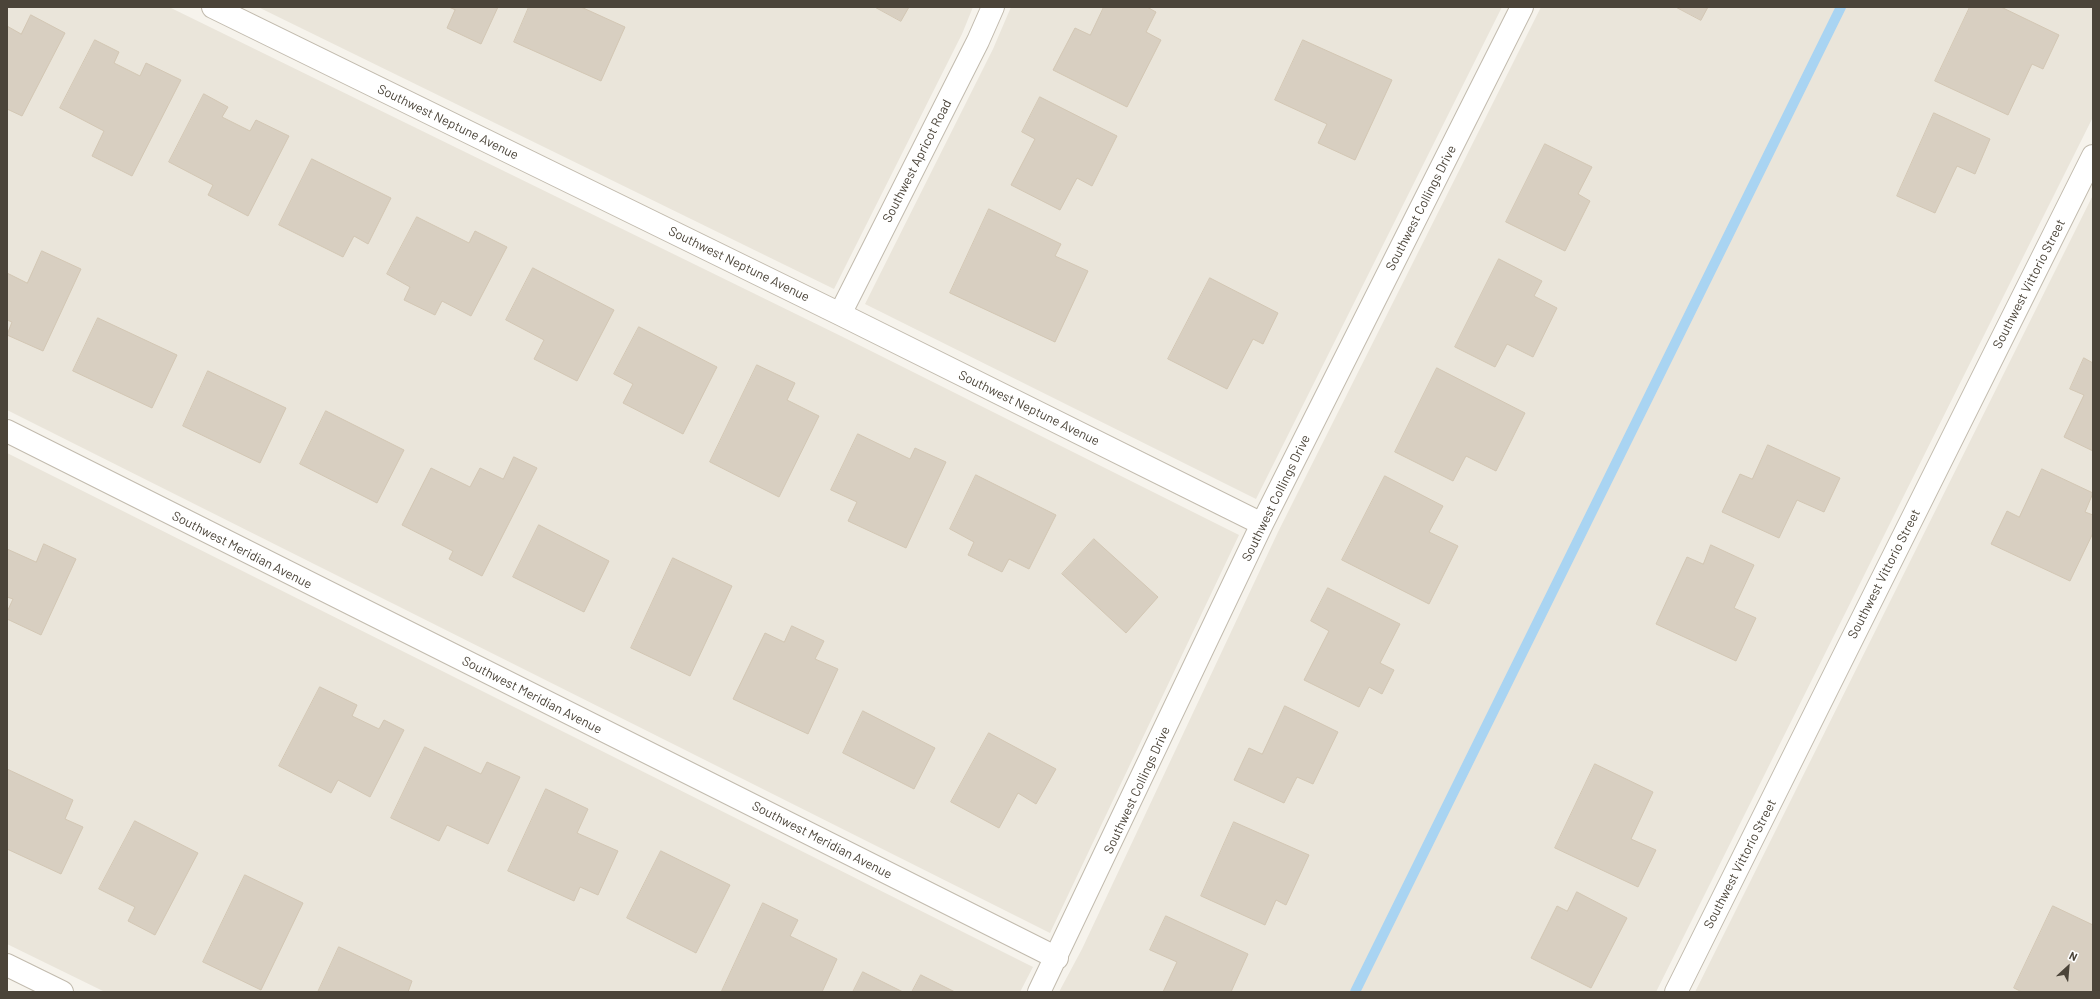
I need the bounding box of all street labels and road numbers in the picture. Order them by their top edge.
street label: Southwest Neptune Avenue [375,81,521,163]
street label: Southwest Apricot Road [879,97,955,225]
street label: Southwest Collings Drive [1383,143,1459,273]
street label: Southwest Vittorio Street [1990,217,2068,351]
street label: Southwest Neptune Avenue [666,223,812,305]
street label: Southwest Neptune Avenue [956,367,1102,449]
street label: Southwest Collings Drive [1239,432,1313,564]
street label: Southwest Vittorio Street [1845,507,1923,641]
street label: Southwest Meridian Avenue [169,508,315,592]
street label: Southwest Meridian Avenue [459,653,605,737]
street label: Southwest Collings Drive [1101,724,1173,856]
street label: Southwest Vittorio Street [1701,797,1779,931]
street label: Southwest Meridian Avenue [749,798,895,882]

